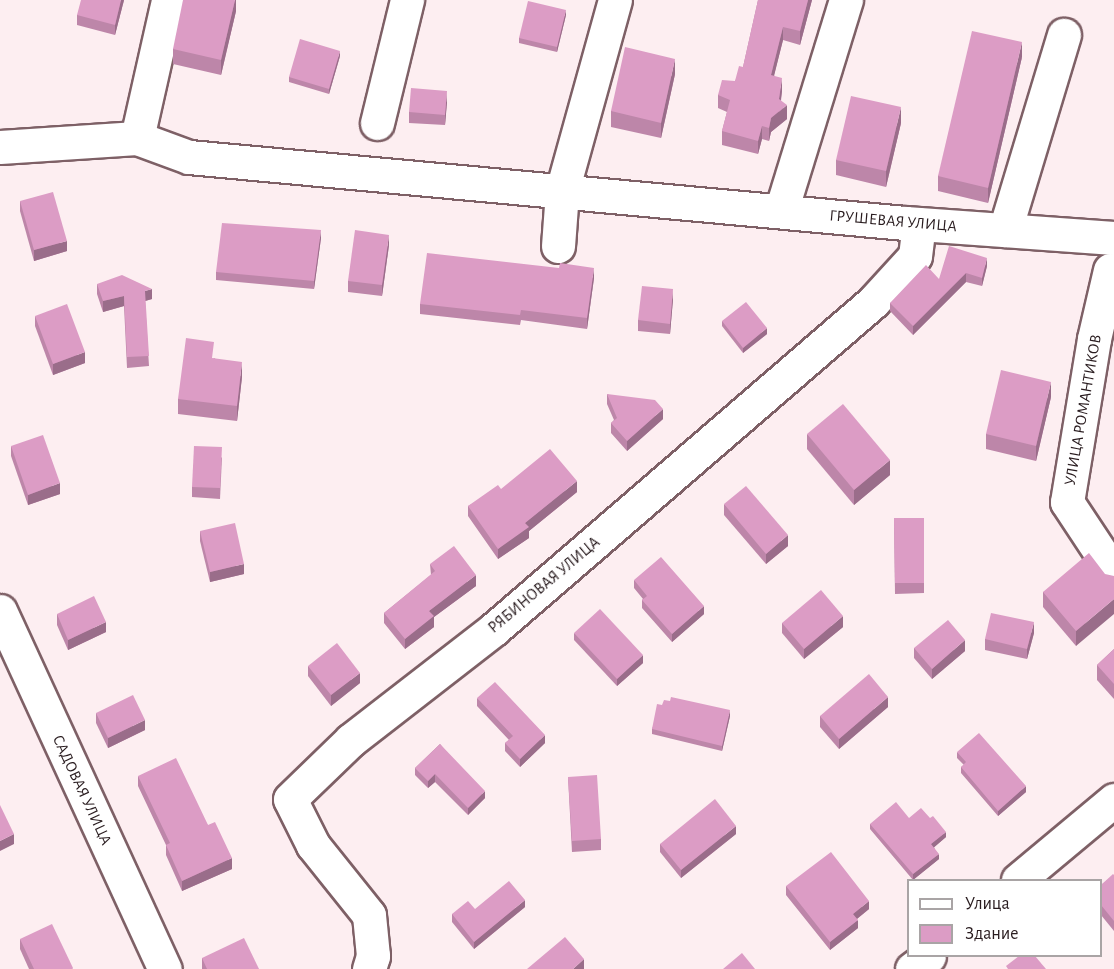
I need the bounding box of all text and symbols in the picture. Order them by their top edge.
street label: ГРУШЕВАЯ УЛИЦА [828,206,958,236]
street label: УЛИЦА РОМАНТИКОВ [1060,333,1106,487]
street label: РЯБИНОВАЯ УЛИЦА [484,533,604,637]
street label: САДОВАЯ УЛИЦА [48,732,116,848]
legend [907,879,1102,957]
text: Улица [965,895,1010,913]
text: Здание [965,925,1019,943]

